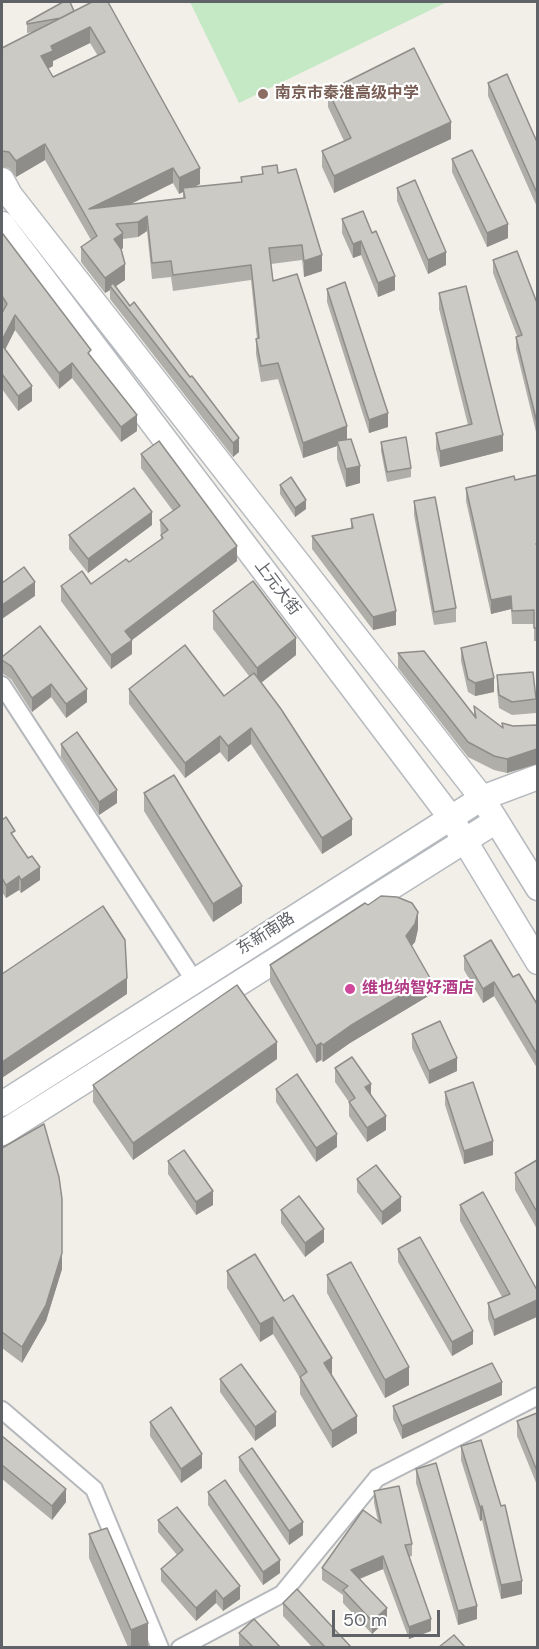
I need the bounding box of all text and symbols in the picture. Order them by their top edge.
place label: 南京市秦淮高级中学 [275,84,419,104]
marker: 南京市秦淮高级中学 [256,87,270,101]
street label: 上元大街 [250,557,304,619]
street label: 东新南路 [234,909,298,959]
place label: 维也纳智好酒店 [362,979,474,999]
marker: 维也纳智好酒店 [343,982,357,996]
scale bar [335,1598,443,1636]
text: 50 m [343,1608,387,1632]

